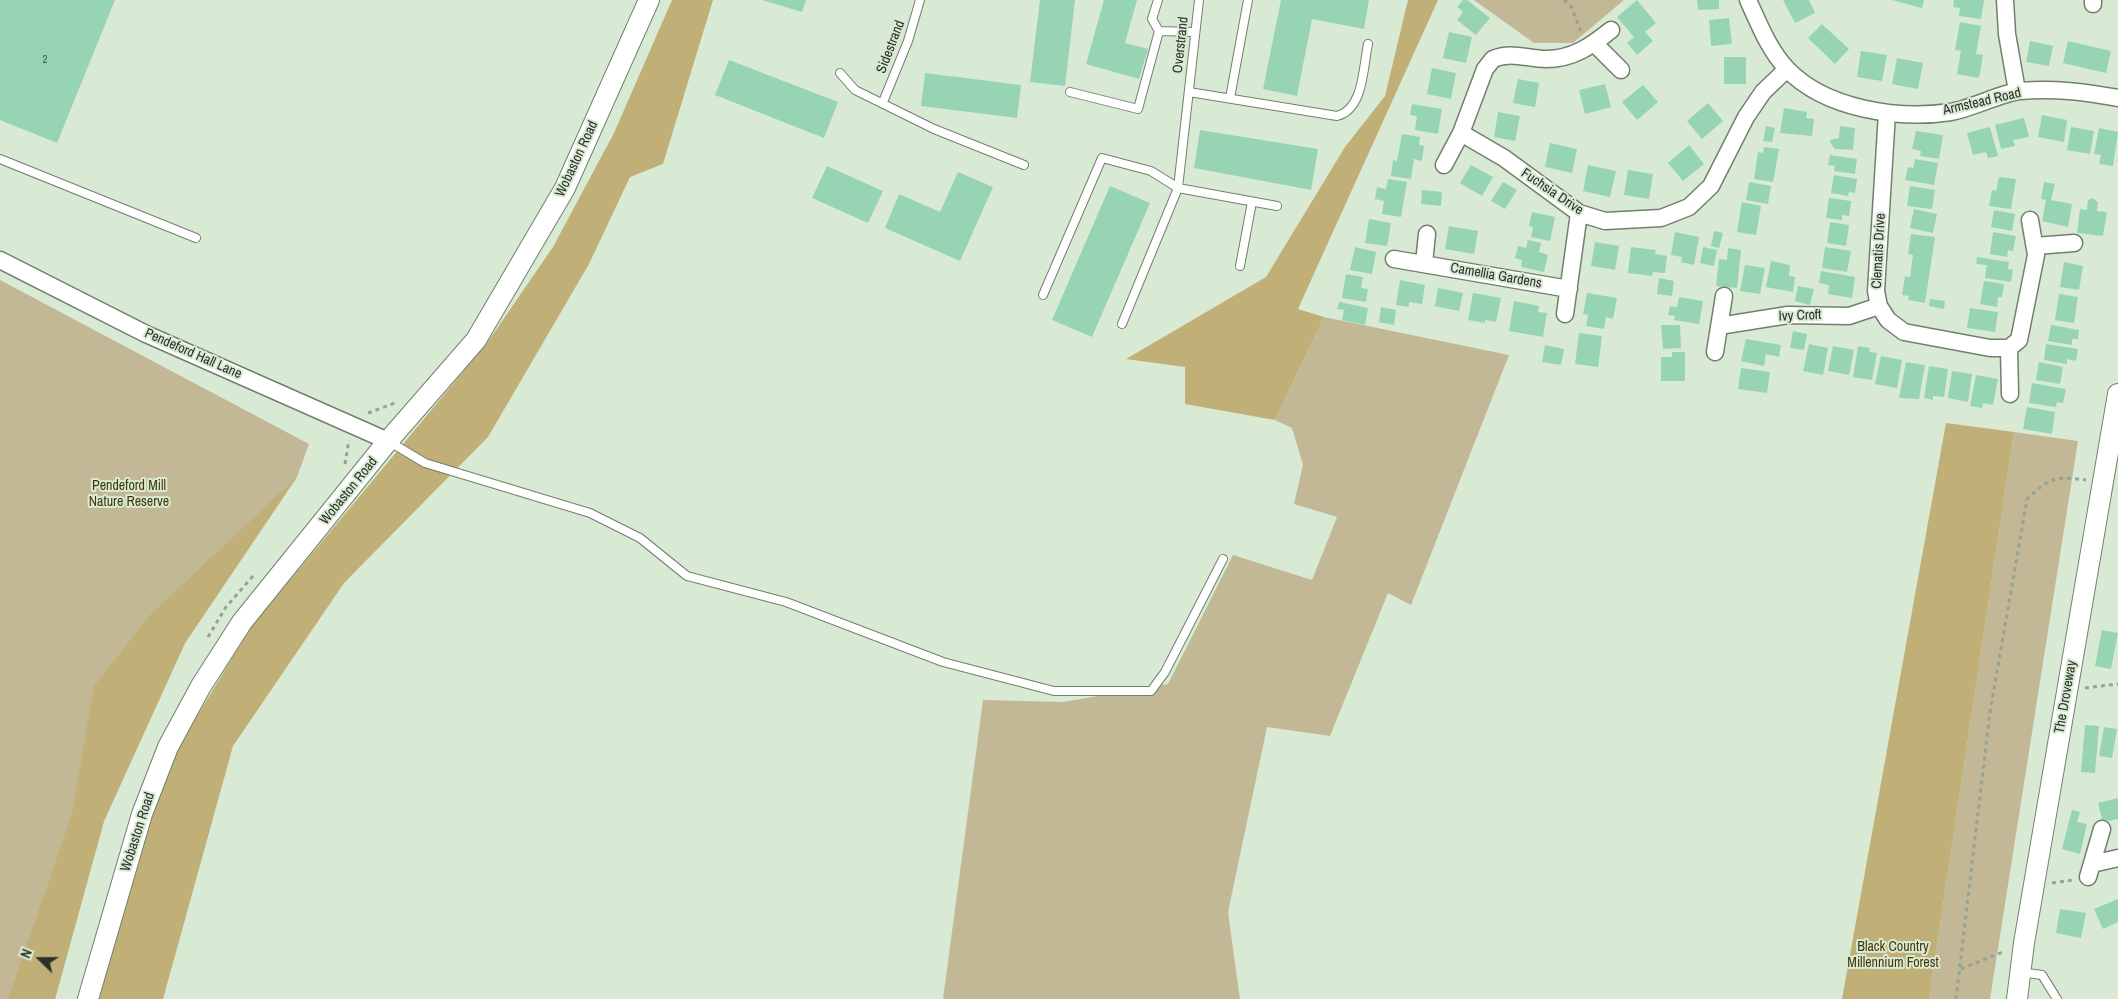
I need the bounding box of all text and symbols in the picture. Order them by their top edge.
street label: Overstrand [1170,16,1192,74]
street label: Sidestrand [873,18,909,76]
house number: 2 [42,53,48,67]
street label: Armstead Road [1941,85,2023,119]
street label: Wobaston Road [552,118,602,200]
street label: Fuchsia Drive [1518,165,1586,219]
street label: Clematis Drive [1869,213,1889,289]
street label: Camellia Gardens [1449,260,1543,292]
street label: Ivy Croft [1778,307,1822,325]
street label: Pendeford Hall Lane [142,325,244,383]
street label: Wobaston Road [317,454,381,528]
park label: Pendeford Mill Nature Reserve [89,478,169,511]
street label: The Droveway [2051,659,2081,735]
street label: Wobaston Road [117,790,159,874]
north arrow [15,934,65,984]
park label: Black Country Millennium Forest [1847,939,1939,972]
text: N [16,946,36,961]

